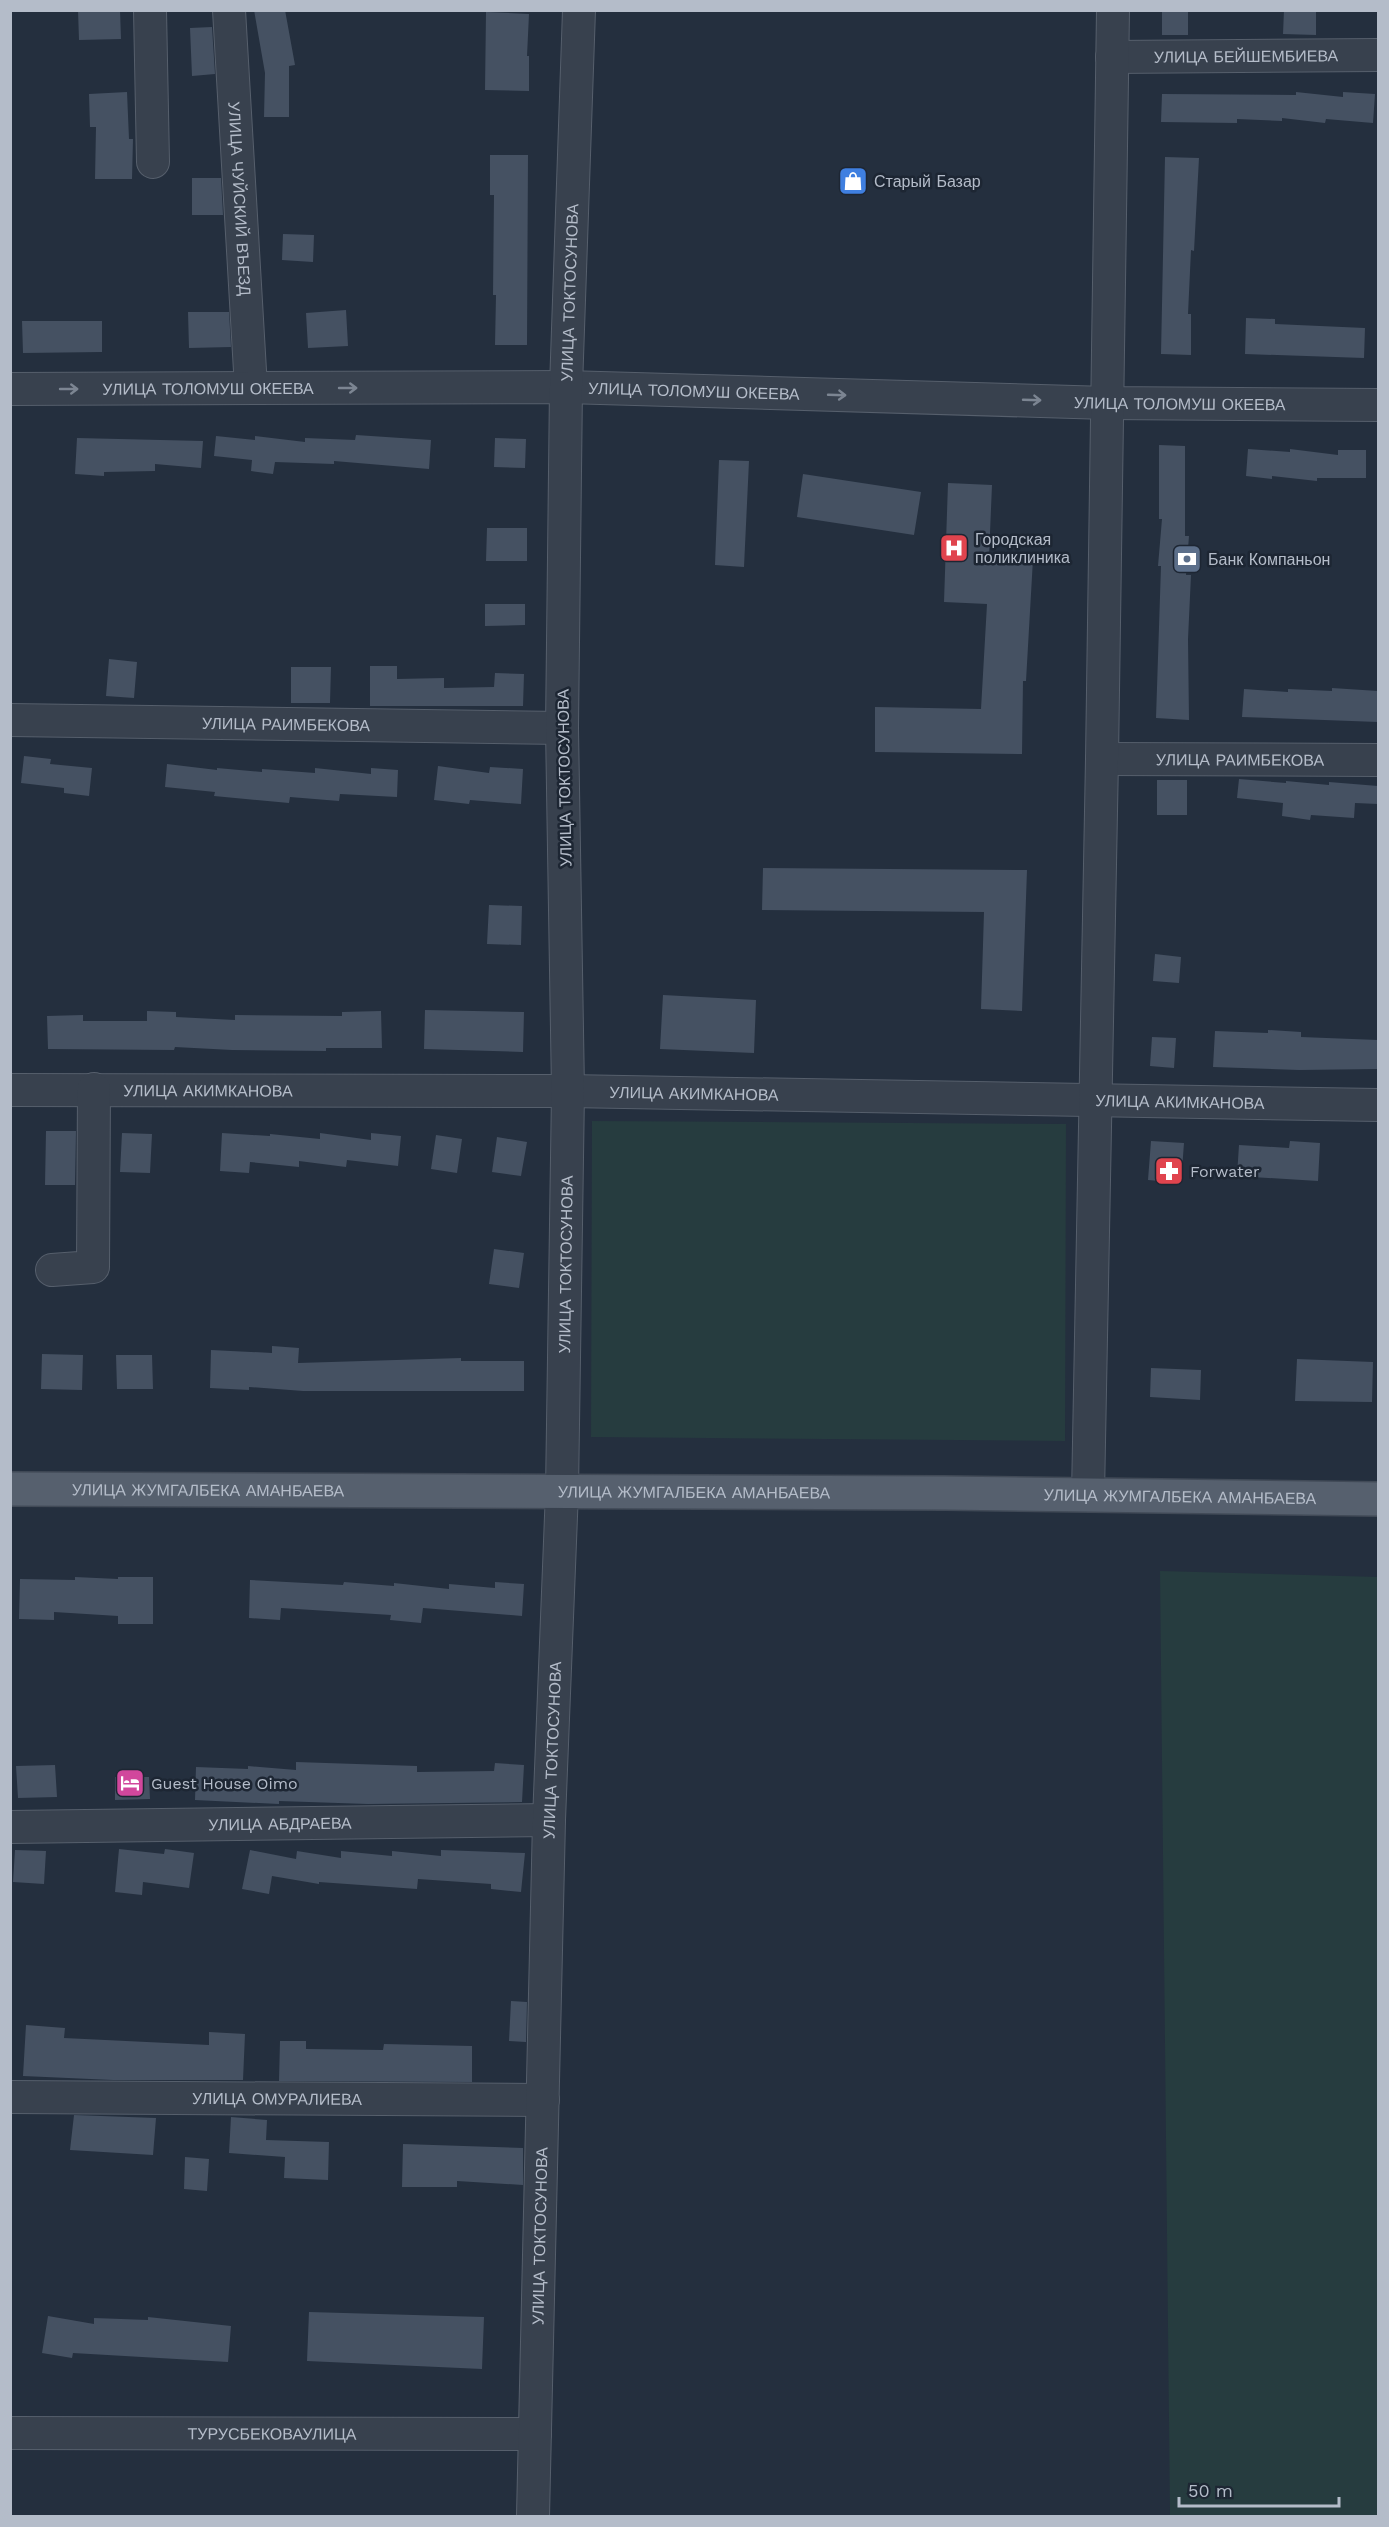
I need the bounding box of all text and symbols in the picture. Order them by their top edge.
street label: УЛИЦА БЕЙШЕМБИЕВА [1154,46,1339,67]
street label: УЛИЦА ЧУЙСКИЙ ВЪЕЗД [224,101,255,297]
shop icon: Старый Базар [837,165,869,197]
place label: Старый Базар [874,172,981,191]
street label: УЛИЦА ТОКТОСУНОВА [557,203,582,382]
street label: УЛИЦА ТОЛОМУШ ОКЕЕВА [102,379,314,399]
street label: УЛИЦА ТОЛОМУШ ОКЕЕВА [588,379,800,404]
one-way arrow [337,382,357,394]
one-way arrow [58,383,78,395]
one-way arrow [826,389,846,401]
street label: УЛИЦА ТОЛОМУШ ОКЕЕВА [1074,393,1286,414]
one-way arrow [1021,395,1041,406]
place label: Городская поликлиника [975,530,1070,567]
hospital icon: Городская поликлиника [938,532,970,564]
bank icon: Банк Компаньон [1171,543,1203,575]
place label: Банк Компаньон [1208,550,1330,569]
street label: УЛИЦА ТОКТОСУНОВА [553,689,576,867]
street label: УЛИЦА РАИМБЕКОВА [202,714,371,735]
street label: УЛИЦА РАИМБЕКОВА [1156,750,1325,770]
street label: УЛИЦА АКИМКАНОВА [123,1081,293,1101]
street label: УЛИЦА АКИМКАНОВА [609,1083,779,1105]
street label: УЛИЦА АКИМКАНОВА [1095,1091,1265,1113]
pharmacy icon: Forwater [1153,1155,1185,1187]
place label: Forwater [1190,1162,1260,1181]
street label: УЛИЦА ТОКТОСУНОВА [555,1175,577,1354]
street label: УЛИЦА ЖУМГАЛБЕКА АМАНБАЕВА [72,1480,345,1500]
street label: УЛИЦА ЖУМГАЛБЕКА АМАНБАЕВА [558,1482,831,1503]
street label: УЛИЦА ЖУМГАЛБЕКА АМАНБАЕВА [1044,1485,1317,1508]
street label: УЛИЦА ТОКТОСУНОВА [540,1661,565,1839]
hotel icon: Guest House Oimo [114,1767,146,1799]
place label: Guest House Oimo [151,1774,297,1793]
street label: УЛИЦА АБДРАЕВА [208,1814,352,1834]
street label: УЛИЦА ОМУРАЛИЕВА [192,2089,362,2109]
street label: УЛИЦА ТОКТОСУНОВА [528,2147,551,2325]
street label: ТУРУСБЕКОВАУЛИЦА [187,2424,357,2444]
scale bar [1179,2470,1340,2508]
text: 50 m [1188,2480,1233,2501]

